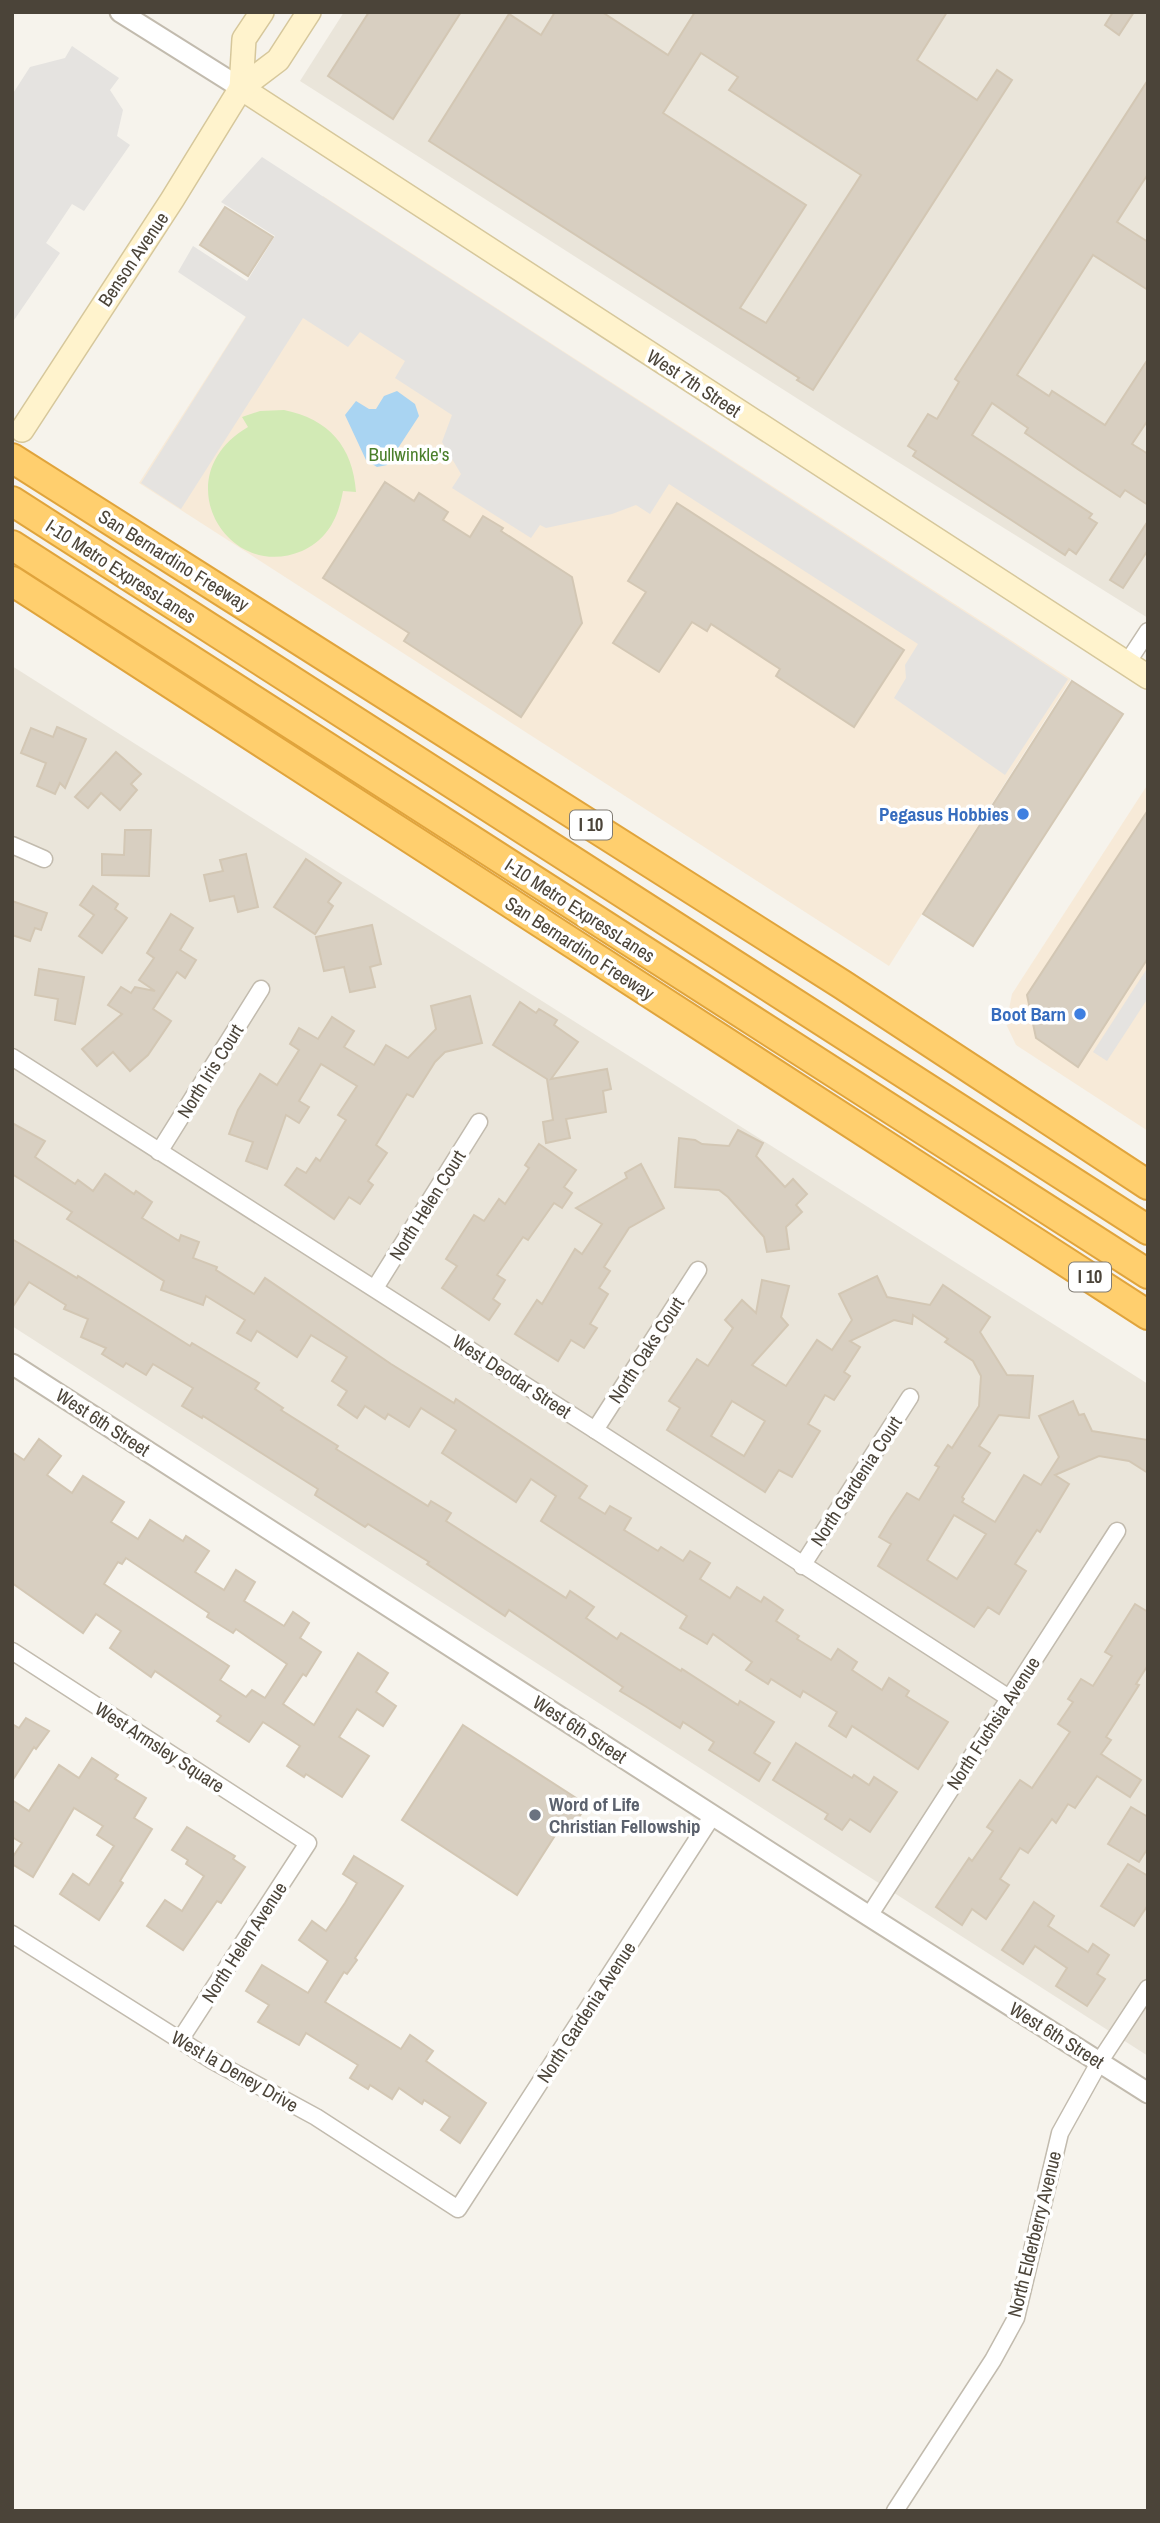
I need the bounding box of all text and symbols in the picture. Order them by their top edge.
street label: Benson Avenue [92,207,174,311]
street label: West 7th Street [642,343,747,423]
park label: Bullwinkle's [369,441,450,467]
street label: San Bernardino Freeway [94,503,255,617]
street label: I-10 Metro ExpressLanes [41,513,201,629]
place label: Pegasus Hobbies [879,801,1009,827]
marker: Pegasus Hobbies [1015,806,1031,822]
road number: I 10 [570,810,612,840]
street label: I-10 Metro ExpressLanes [500,852,660,968]
street label: San Bernardino Freeway [500,890,660,1006]
place label: Boot Barn [991,1001,1066,1027]
marker: Boot Barn [1072,1006,1088,1022]
street label: North Iris Court [171,1018,250,1123]
street label: North Helen Court [383,1144,472,1265]
road number: I 10 [1069,1262,1111,1292]
street label: North Oaks Court [602,1292,690,1408]
street label: West Deodar Street [448,1328,577,1424]
street label: West 6th Street [51,1382,156,1462]
street label: North Gardenia Court [804,1411,908,1551]
street label: North Fuchsia Avenue [940,1651,1046,1795]
street label: West 6th Street [528,1689,633,1769]
street label: West Armsley Square [90,1695,230,1799]
place label: Word of Life Christian Fellowship [549,1791,701,1839]
marker: Word of Life Christian Fellowship [527,1807,543,1823]
street label: North Helen Avenue [195,1877,293,2007]
street label: North Gardenia Avenue [531,1936,641,2088]
street label: West 6th Street [1005,1996,1110,2075]
street label: West la Deney Drive [167,2024,303,2118]
street label: North Elderberry Avenue [1001,2148,1067,2320]

